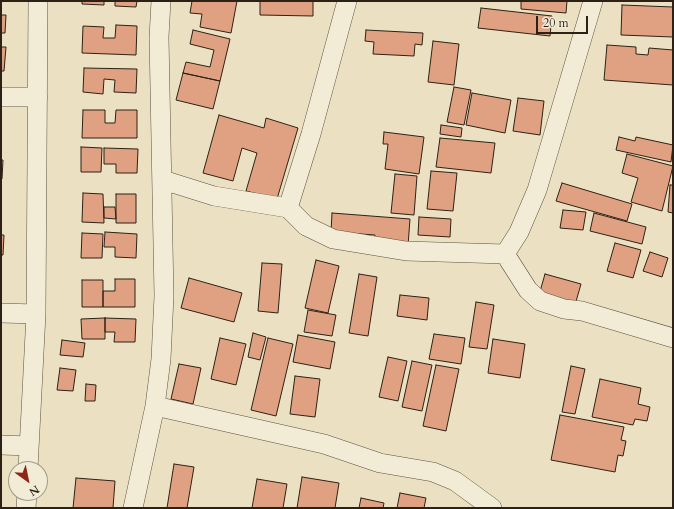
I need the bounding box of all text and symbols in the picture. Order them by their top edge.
scale bar [538,8,590,34]
text: 20 m [543,15,569,31]
north arrow [8,461,48,501]
text: N [26,482,42,500]

